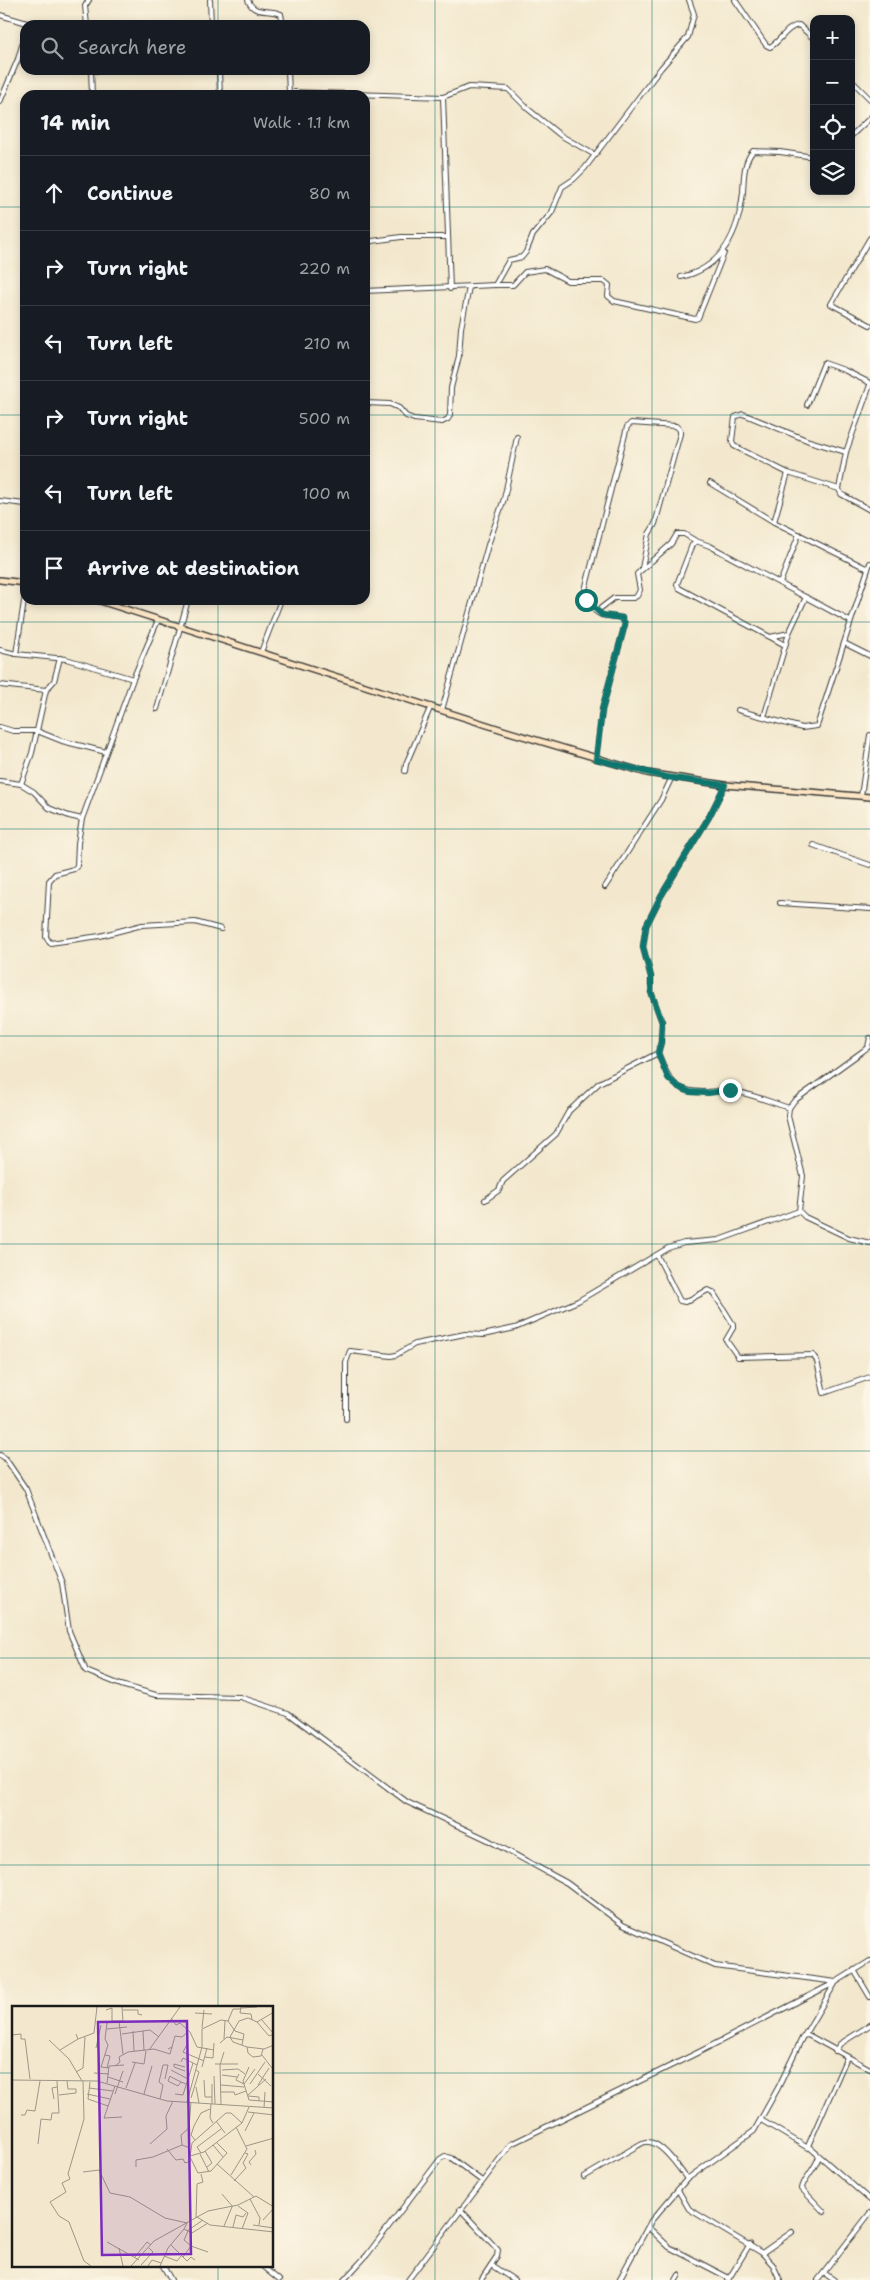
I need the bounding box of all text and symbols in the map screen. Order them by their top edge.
map controls [810,15,855,195]
button: + [810,15,855,60]
search box [20,20,370,75]
icon: search [38,34,66,62]
text: Search here [78,35,187,60]
button: − [810,60,855,105]
button: locate [810,105,855,150]
text: 14 min [40,109,110,137]
text: Walk · 1.1 km [253,112,350,133]
button: layers [810,150,855,195]
icon: ahead [40,179,68,207]
text: Continue [87,181,173,206]
text: 80 m [309,183,350,204]
icon: right [40,254,68,282]
text: Turn right [87,256,188,281]
text: 220 m [298,258,350,279]
icon: left [40,329,68,357]
text: Turn left [87,331,173,356]
text: 210 m [303,333,350,354]
icon: right [40,404,68,432]
text: Turn right [87,406,188,431]
text: 500 m [299,408,350,429]
icon: left [40,479,68,507]
text: Turn left [87,481,173,506]
text: 100 m [302,483,350,504]
icon: arrive [40,554,68,582]
text: Arrive at destination [87,556,299,581]
route start [575,589,598,612]
route end [719,1079,742,1102]
inset map [12,2006,274,2268]

